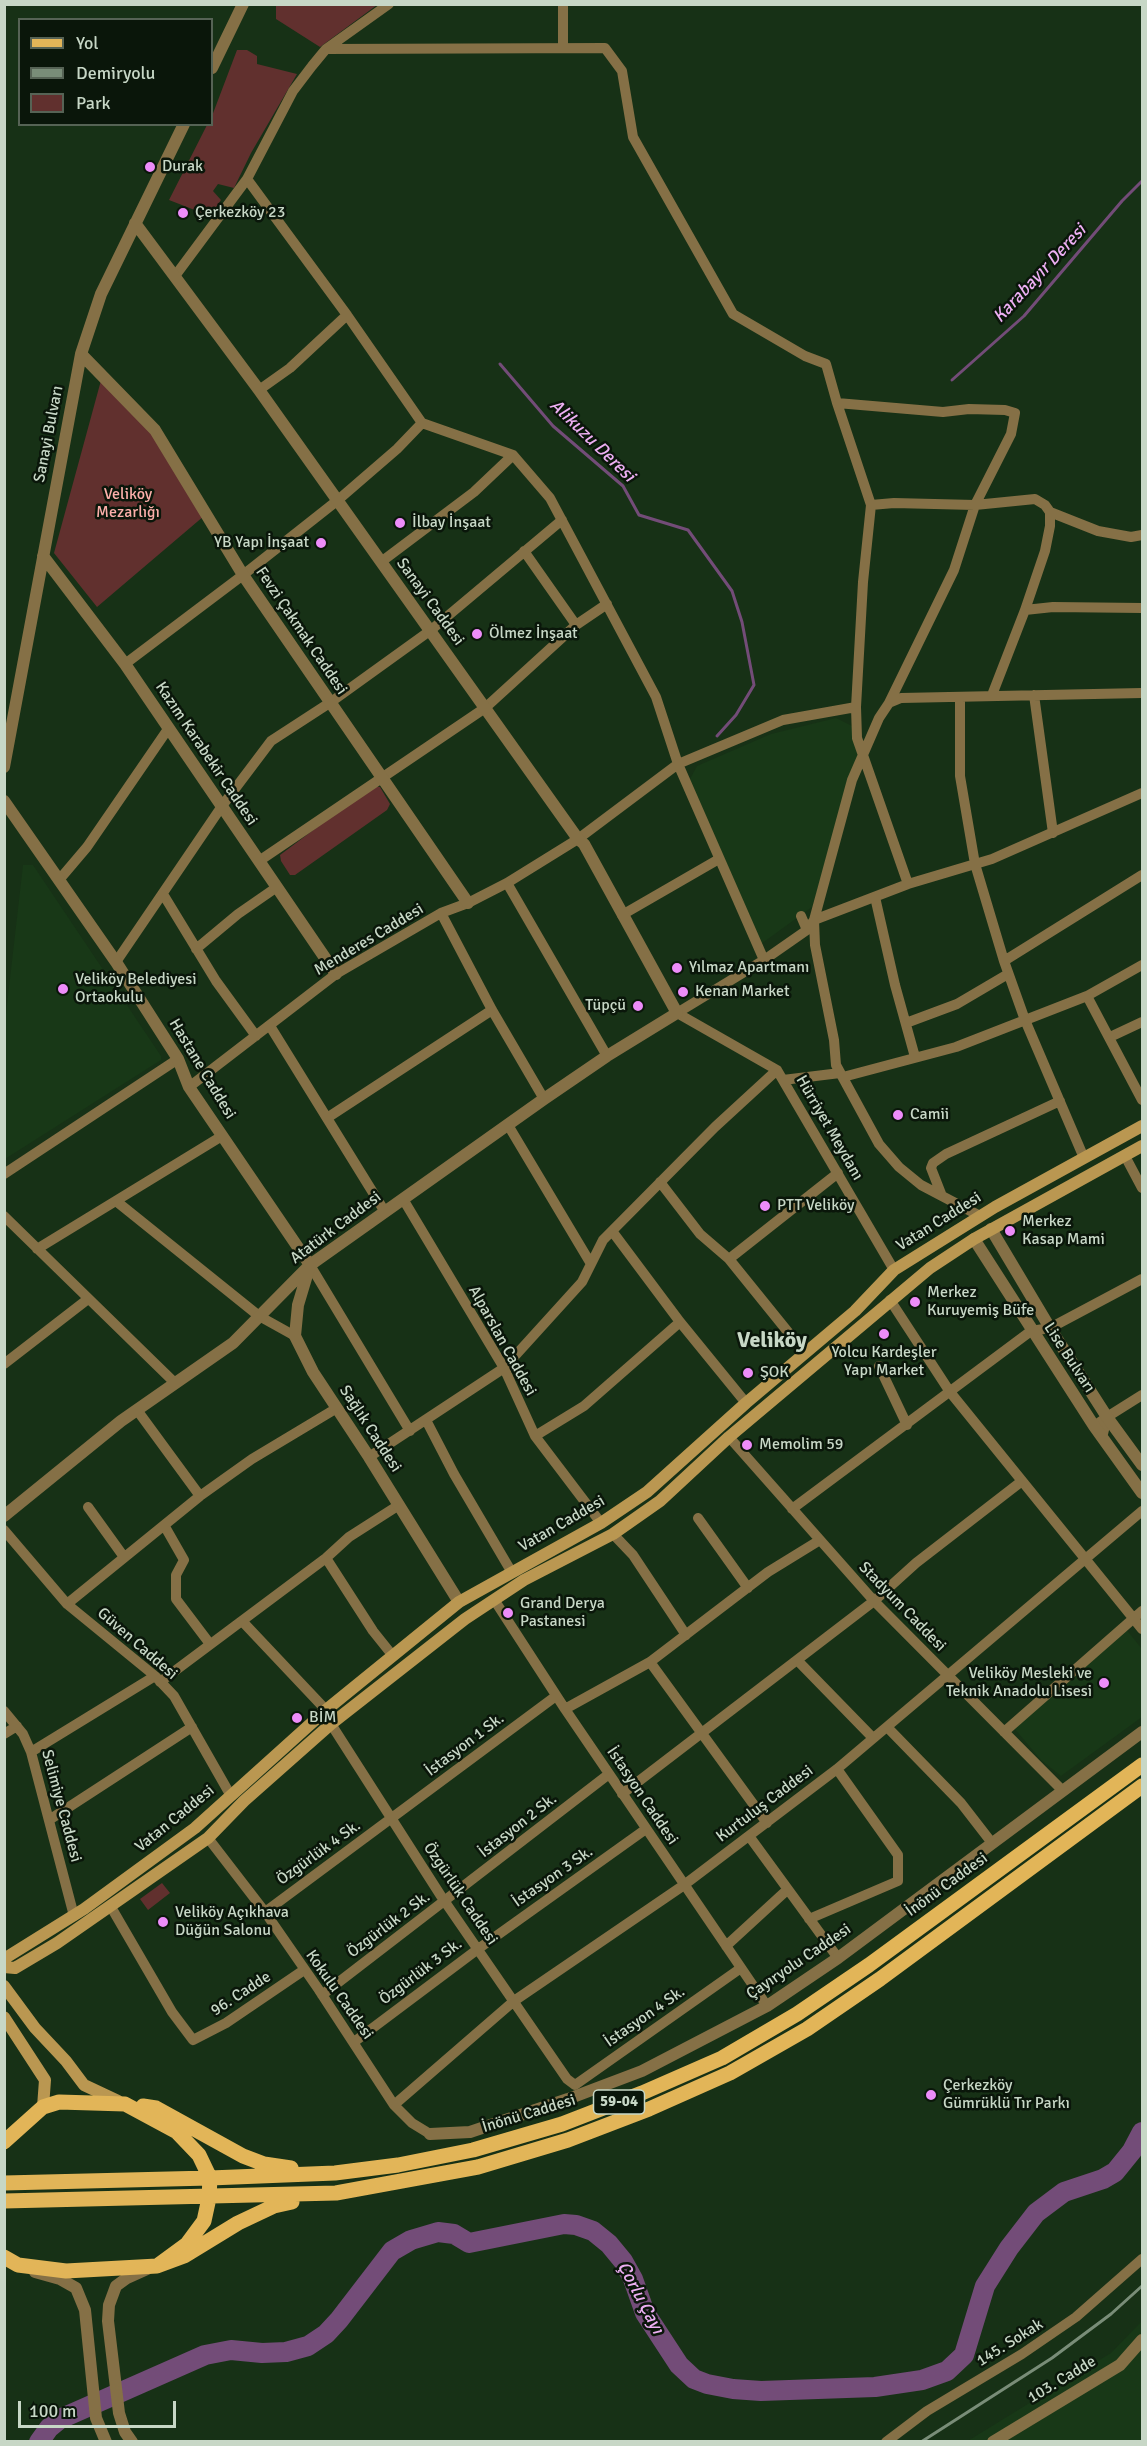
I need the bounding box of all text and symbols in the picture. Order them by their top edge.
legend [18,18,213,126]
text: Yol [76,32,99,54]
text: Demiryolu [76,62,155,84]
text: Park [76,92,111,114]
place label: Durak [162,157,203,177]
marker: Durak [143,160,157,174]
place label: Çerkezköy 23 [195,203,285,223]
marker: Çerkezköy 23 [176,206,190,220]
water label: Karabayır Deresi [989,220,1091,328]
street label: Sanayi Bulvarı [30,384,68,484]
water label: Alikuzu Deresi [545,395,639,487]
park label: Veliköy Mezarlığı [96,485,160,523]
place label: İlbay İnşaat [412,513,491,533]
marker: İlbay İnşaat [393,516,407,530]
place label: YB Yapı İnşaat [214,533,309,553]
marker: YB Yapı İnşaat [314,536,328,550]
street label: Sanayi Caddesi [392,555,468,649]
street label: Fevzi Çakmak Caddesi [251,563,351,699]
place label: Ölmez İnşaat [489,624,578,644]
marker: Ölmez İnşaat [470,627,484,641]
street label: Kazım Karabekir Caddesi [151,679,261,829]
street label: Menderes Caddesi [311,900,427,980]
place label: Yılmaz Apartmanı [689,958,809,978]
marker: Yılmaz Apartmanı [670,961,684,975]
place label: Veliköy Belediyesi Ortaokulu [75,970,197,1008]
marker: Veliköy Belediyesi Ortaokulu [56,982,70,996]
place label: Kenan Market [695,982,790,1002]
marker: Kenan Market [676,985,690,999]
place label: Tüpçü [585,996,626,1016]
marker: Tüpçü [631,999,645,1013]
street label: Hastane Caddesi [164,1015,240,1123]
street label: Hürriyet Meydanı [791,1072,867,1184]
place label: Camii [910,1105,949,1125]
marker: Camii [891,1108,905,1122]
street label: Atatürk Caddesi [287,1188,385,1268]
street label: Vatan Caddesi [893,1188,985,1256]
place label: PTT Veliköy [777,1196,854,1216]
marker: PTT Veliköy [758,1199,772,1213]
place label: Merkez Kasap Mami [1022,1212,1105,1250]
marker: Merkez Kasap Mami [1003,1224,1017,1238]
street label: Alparslan Caddesi [464,1283,540,1399]
place label: Merkez Kuruyemiş Büfe [927,1283,1034,1321]
marker: Merkez Kuruyemiş Büfe [908,1295,922,1309]
street label: Lise Bulvarı [1039,1319,1099,1397]
marker: Yolcu Kardeşler Yapı Market [877,1327,891,1341]
district label: Veliköy [737,1328,807,1354]
place label: Yolcu Kardeşler Yapı Market [831,1343,937,1381]
place label: ŞOK [760,1363,789,1383]
marker: ŞOK [741,1366,755,1380]
street label: Sağlık Caddesi [335,1382,405,1476]
place label: Memolim 59 [759,1435,844,1455]
marker: Memolim 59 [740,1438,754,1452]
street label: Vatan Caddesi [515,1492,609,1556]
street label: Stadyum Caddesi [854,1558,950,1656]
place label: Grand Derya Pastanesi [520,1594,605,1632]
street label: Güven Caddesi [93,1604,181,1684]
marker: Grand Derya Pastanesi [501,1606,515,1620]
place label: Veliköy Mesleki ve Teknik Anadolu Lisesi [946,1664,1092,1702]
marker: Veliköy Mesleki ve Teknik Anadolu Lisesi [1097,1676,1111,1690]
place label: BİM [309,1708,336,1728]
street label: İstasyon 1 Sk. [422,1709,508,1781]
marker: BİM [290,1711,304,1725]
street label: İstasyon Caddesi [602,1743,682,1849]
street label: Selimiye Caddesi [37,1748,85,1864]
street label: Kurtuluş Caddesi [713,1761,817,1847]
street label: Vatan Caddesi [132,1781,218,1857]
street label: İstasyon 2 Sk. [475,1790,561,1862]
street label: Özgürlük 4 Sk. [274,1816,364,1890]
street label: Özgürlük Caddesi [419,1839,501,1949]
street label: İstasyon 3 Sk. [509,1842,597,1912]
street label: İnönü Caddesi [902,1849,992,1921]
street label: Özgürlük 2 Sk. [344,1888,434,1962]
place label: Veliköy Açıkhava Düğün Salonu [175,1903,289,1941]
marker: Veliköy Açıkhava Düğün Salonu [156,1915,170,1929]
street label: Çayıryolu Caddesi [743,1920,855,2004]
street label: Özgürlük 3 Sk. [376,1935,466,2009]
street label: Kokulu Caddesi [301,1947,377,2043]
street label: 96. Cadde [207,1968,275,2020]
street label: İstasyon 4 Sk. [601,1982,689,2052]
place label: Çerkezköy Gümrüklü Tır Parkı [943,2076,1070,2114]
marker: Çerkezköy Gümrüklü Tır Parkı [924,2088,938,2102]
road number: 59-04 [594,2090,644,2114]
street label: İnönü Caddesi [480,2091,578,2137]
water label: Çorlu Çayı [612,2258,668,2338]
street label: 145. Sokak [973,2315,1047,2371]
street label: 103. Cadde [1024,2352,1100,2408]
scale bar [21,2389,178,2427]
text: 100 m [29,2400,76,2422]

